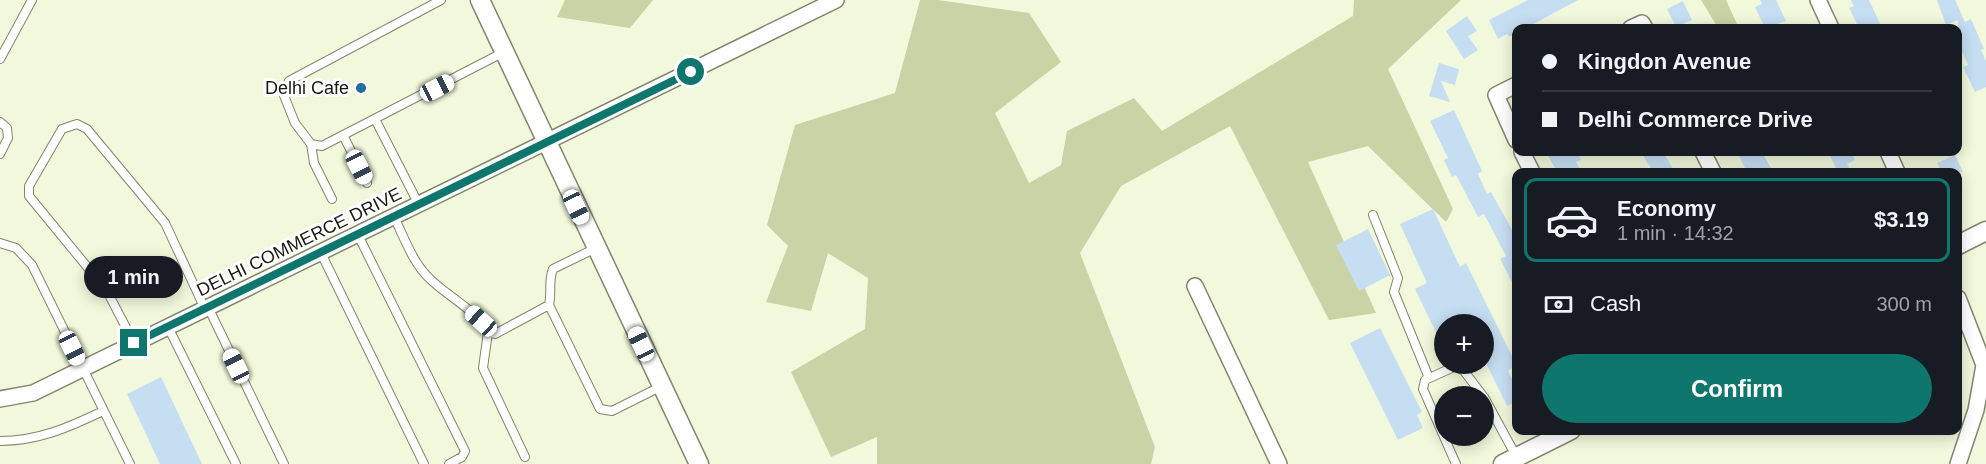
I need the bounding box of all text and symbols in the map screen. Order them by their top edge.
text: Kingdon Avenue [1578,49,1751,74]
route start [677,58,704,85]
car [417,72,457,104]
place label: Delhi Cafe [265,78,349,98]
marker: Delhi Cafe [354,81,368,95]
text: Delhi Commerce Drive [1578,107,1813,132]
car [343,147,375,187]
street label: DELHI COMMERCE DRIVE [193,184,405,300]
car [560,187,592,227]
icon: car [1545,193,1599,247]
text: Economy [1617,196,1716,221]
text: $3.19 [1874,207,1929,232]
text: 1 min · 14:32 [1617,222,1734,244]
callout: 1 min [84,256,184,298]
text: 1 min [107,266,160,288]
icon: cash [1542,288,1575,321]
text: Cash [1590,291,1641,316]
text: 300 m [1876,293,1932,315]
car [462,302,500,340]
map controls [1434,314,1494,446]
button: + [1434,314,1494,374]
car [625,324,657,364]
car [56,328,88,368]
route end [120,329,147,356]
car [220,346,252,386]
button: Confirm [1542,354,1932,423]
button: − [1434,386,1494,446]

